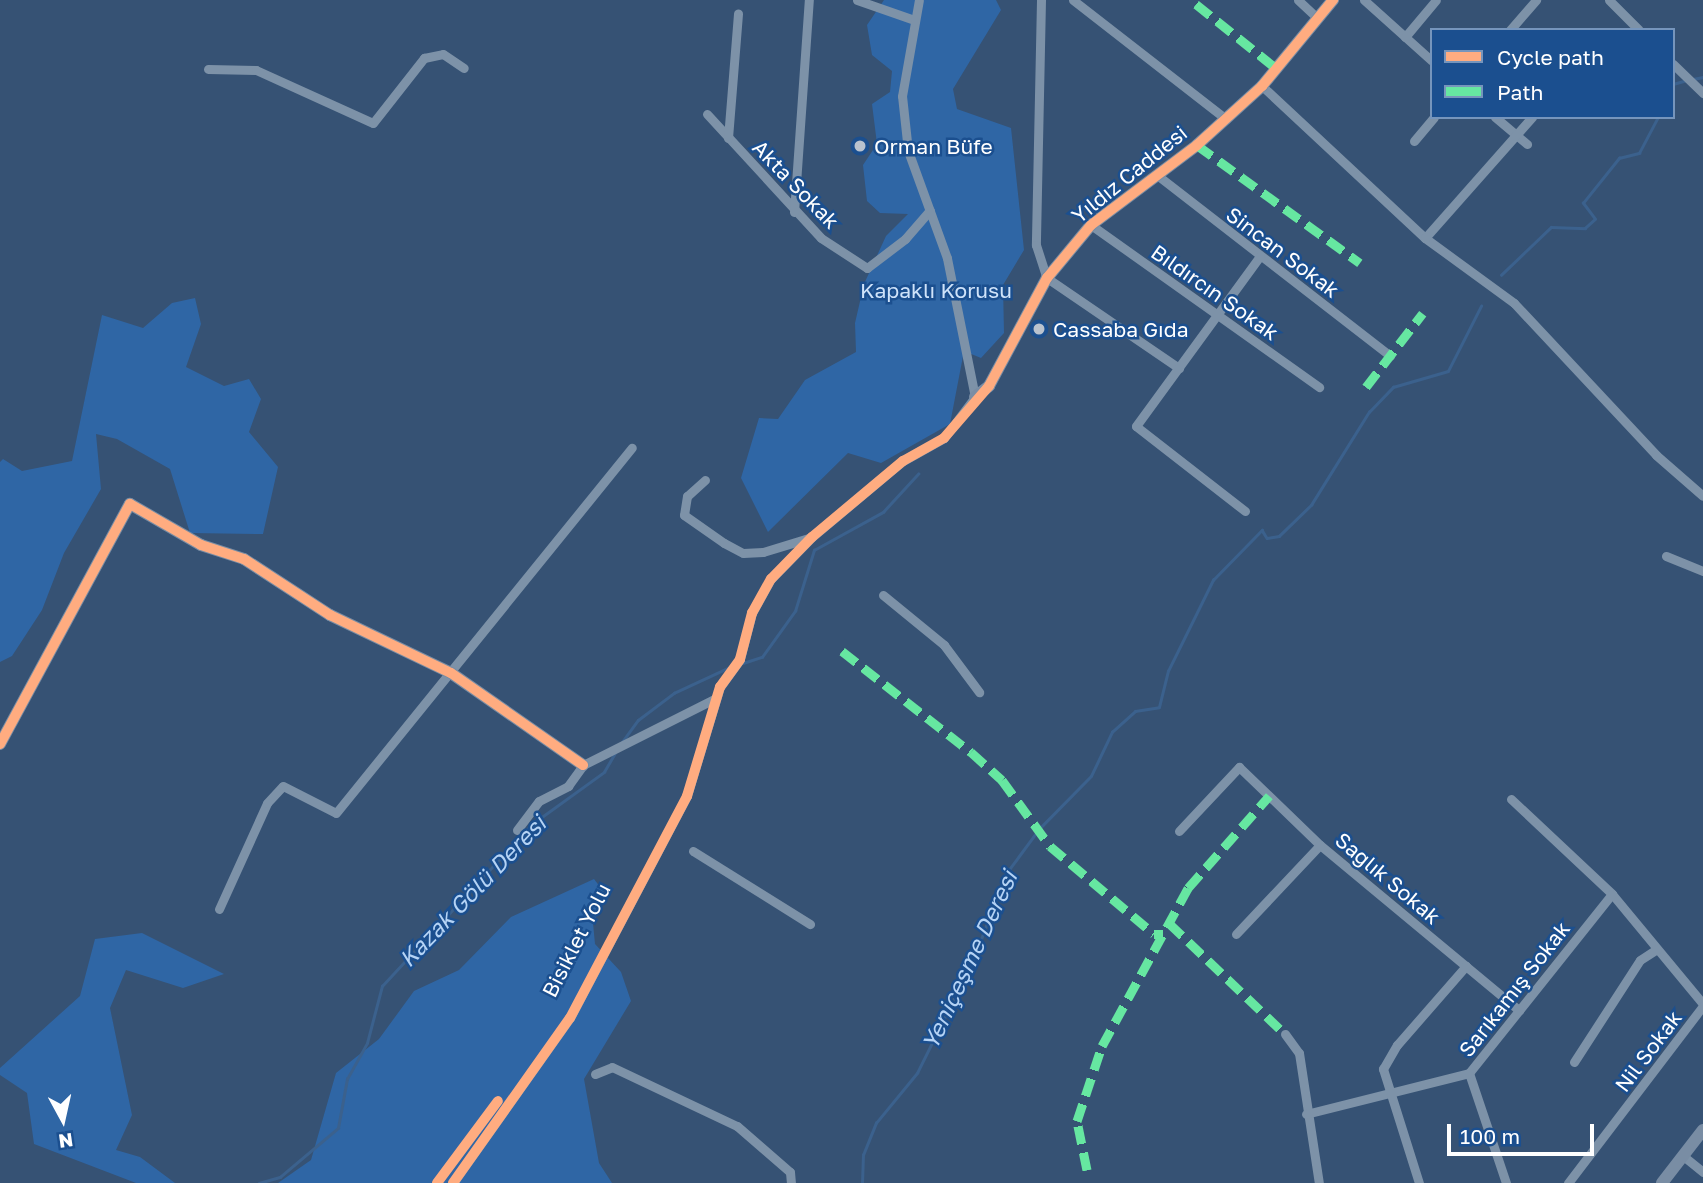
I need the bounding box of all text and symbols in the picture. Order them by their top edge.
legend [1430,28,1675,119]
text: Cycle path [1497,44,1604,70]
text: Path [1497,79,1544,105]
street label: Yıldız Caddesi [1066,120,1192,228]
place label: Orman Büfe [874,133,993,159]
street label: Akta Sokak [748,134,844,234]
marker: Orman Büfe [852,138,868,154]
street label: Sincan Sokak [1222,201,1344,303]
street label: Bıldırcın Sokak [1147,239,1283,345]
park label: Kapaklı Korusu [860,277,1012,303]
place label: Cassaba Gıda [1053,316,1189,342]
marker: Cassaba Gıda [1031,321,1047,337]
water label: Kazak Gölü Deresi [393,810,551,972]
street label: Sağlık Sokak [1330,827,1446,929]
water label: Yeniçeşme Deresi [916,866,1022,1054]
street label: Bisiklet Yolu [537,879,615,1001]
street label: Sarıkamış Sokak [1453,916,1575,1062]
street label: Nil Sokak [1609,1005,1687,1097]
north arrow [28,1085,98,1155]
scale bar [1451,1110,1598,1154]
text: 100 m [1460,1123,1520,1149]
text: N [57,1129,75,1154]

